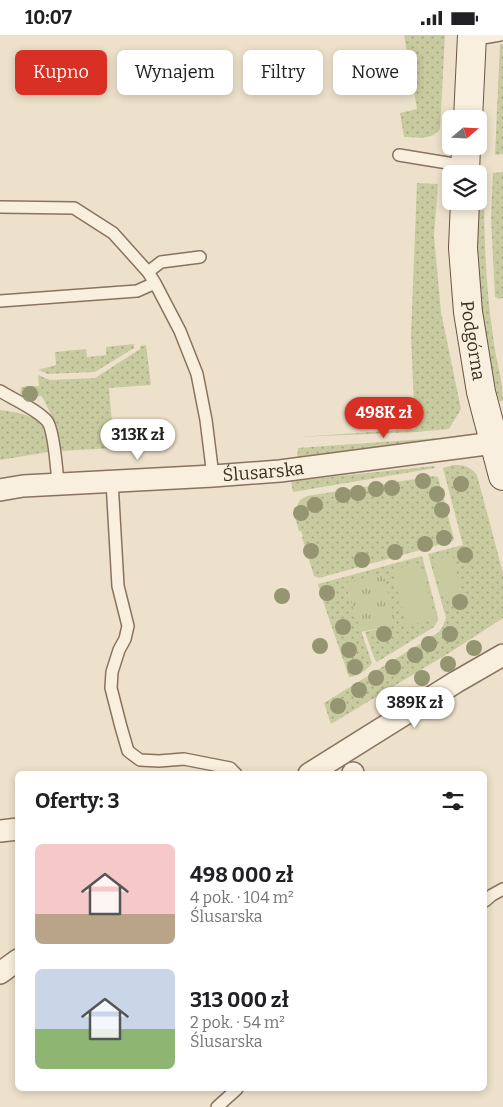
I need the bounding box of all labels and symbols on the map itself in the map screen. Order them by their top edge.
north arrow [442,110,488,155]
street label: Podgórna [456,300,490,382]
pin: 498K zł [338,397,430,439]
pin: 313K zł [92,419,184,461]
street label: Ślusarska [222,457,305,486]
pin: 389K zł [369,687,461,729]

